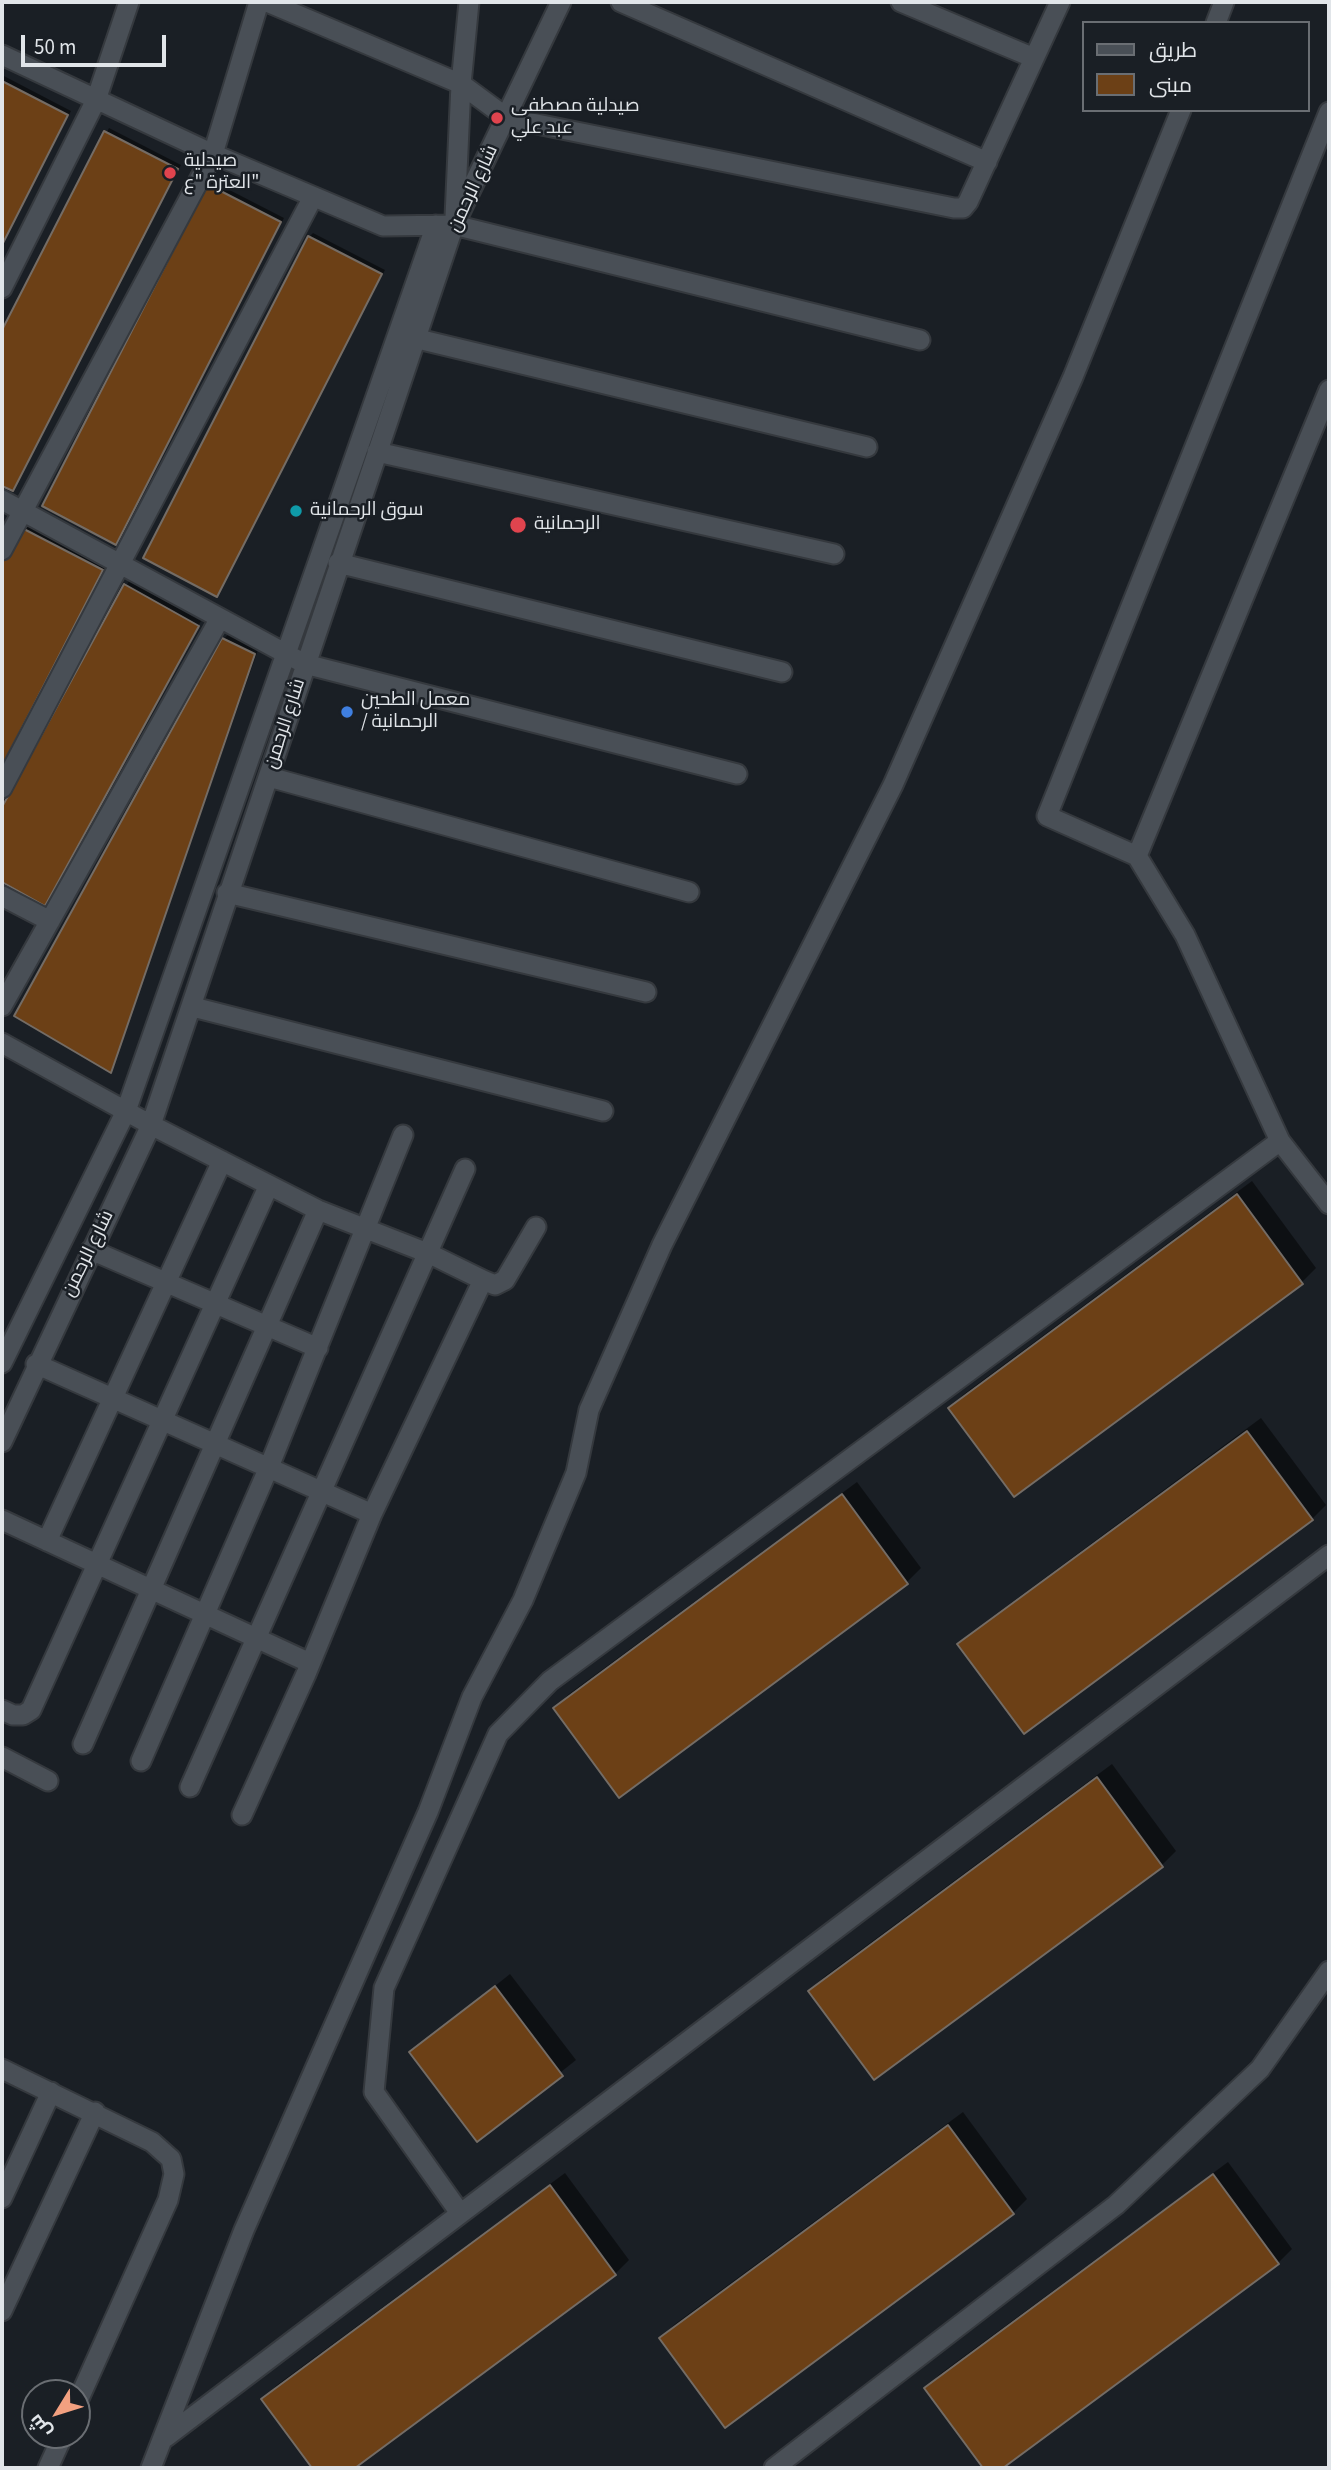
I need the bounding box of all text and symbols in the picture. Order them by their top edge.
scale bar [24,21,170,65]
legend [1082,21,1310,112]
text: 50 m [34,32,76,62]
text: طريق [1149,35,1197,65]
text: مبنى [1149,70,1192,100]
place label: صيدلية مصطفى عبد علي [511,96,639,140]
marker: صيدلية مصطفى عبد علي [489,110,505,126]
street label: شارع الرحمن [444,142,504,236]
place label: صيدلية العترة "ع" [184,151,259,195]
marker: صيدلية العترة "ع" [162,165,178,181]
place label: سوق الرحمانية [310,500,424,522]
marker: سوق الرحمانية [288,503,304,519]
place label: الرحمانية [534,514,601,536]
marker: الرحمانية [508,515,528,535]
street label: شارع الرحمن [261,676,311,772]
place label: معمل الطحين / الرحمانية [361,690,470,734]
marker: معمل الطحين / الرحمانية [339,704,355,720]
street label: شارع الرحمن [58,1207,120,1301]
north arrow [21,2379,91,2449]
text: ش [22,2408,59,2444]

